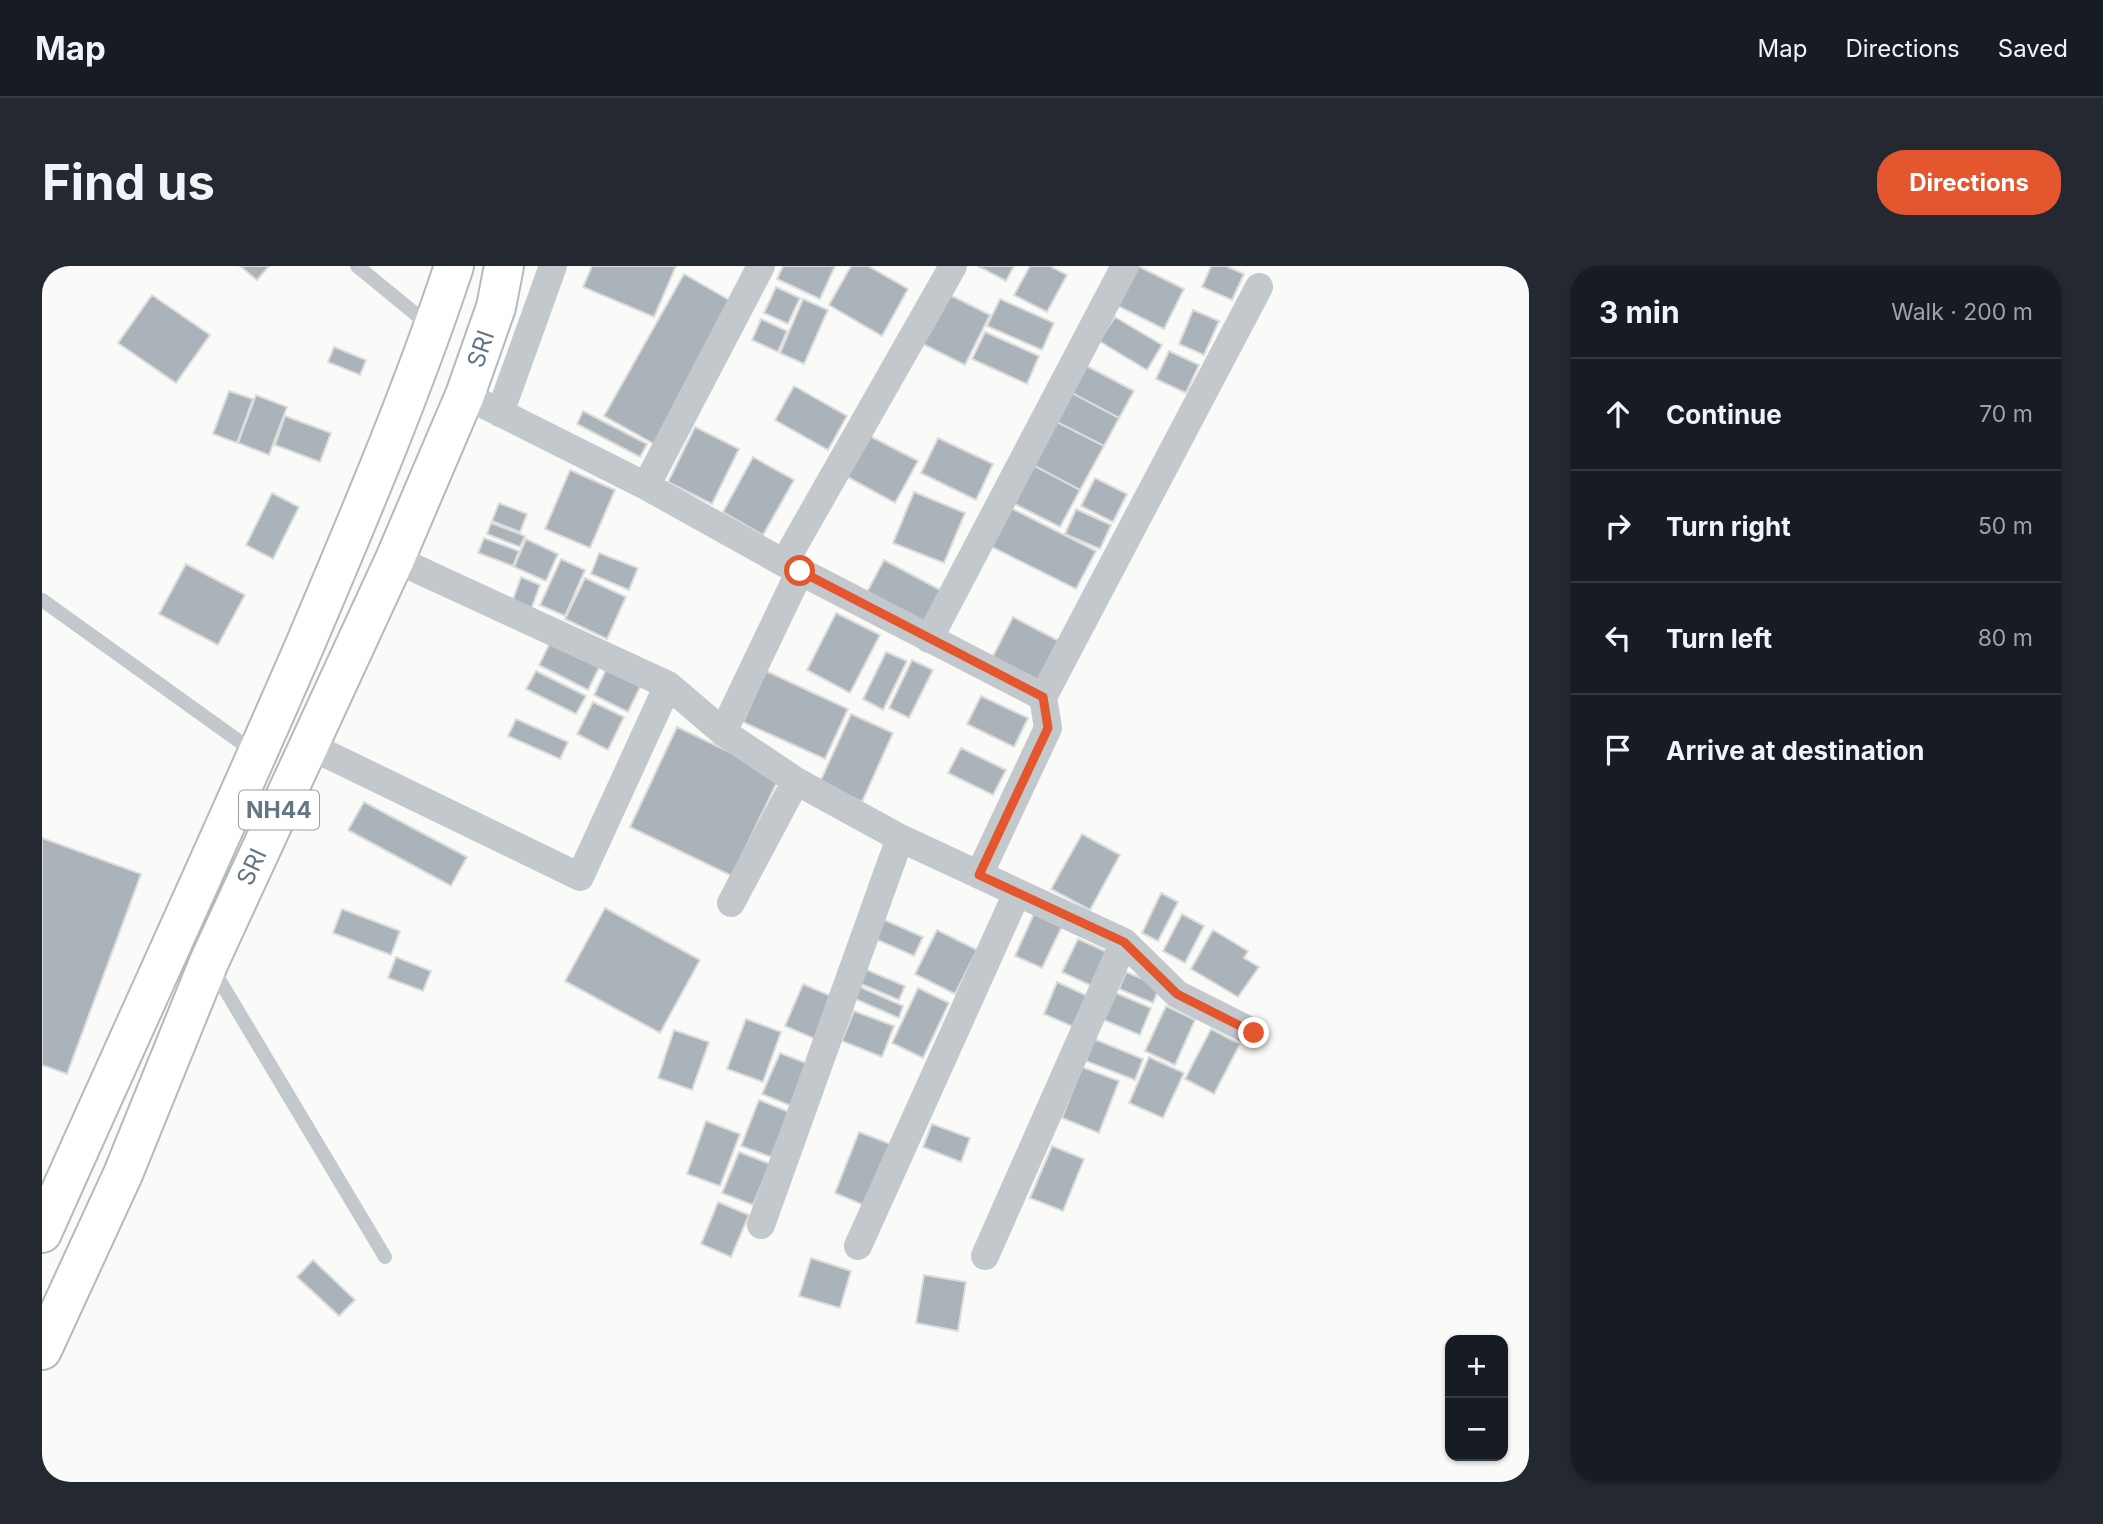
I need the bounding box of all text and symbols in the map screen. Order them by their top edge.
text: Map [35,28,106,68]
text: Map [1758,34,1807,63]
text: Directions [1845,34,1960,63]
text: Saved [1998,34,2068,63]
button: Directions [1877,150,2061,215]
text: Find us [42,153,215,212]
text: 3 min [1599,294,1680,330]
text: Walk · 200 m [1891,298,2033,326]
street label: SRI [461,326,500,371]
icon: ahead [1599,395,1637,433]
text: Continue [1666,399,1782,430]
text: 70 m [1979,400,2033,428]
icon: right [1599,507,1637,545]
text: Turn right [1666,511,1791,542]
text: 50 m [1978,512,2033,540]
route start [784,555,815,586]
icon: left [1599,619,1637,657]
text: Turn left [1666,623,1772,654]
text: 80 m [1978,624,2033,652]
icon: arrive [1599,731,1637,769]
text: Arrive at destination [1666,735,1925,766]
road number: NH44 [239,790,319,830]
street label: SRI [231,844,273,890]
route end [1238,1017,1269,1048]
map controls [1445,1335,1508,1461]
button: + [1445,1335,1508,1398]
button: − [1445,1398,1508,1461]

